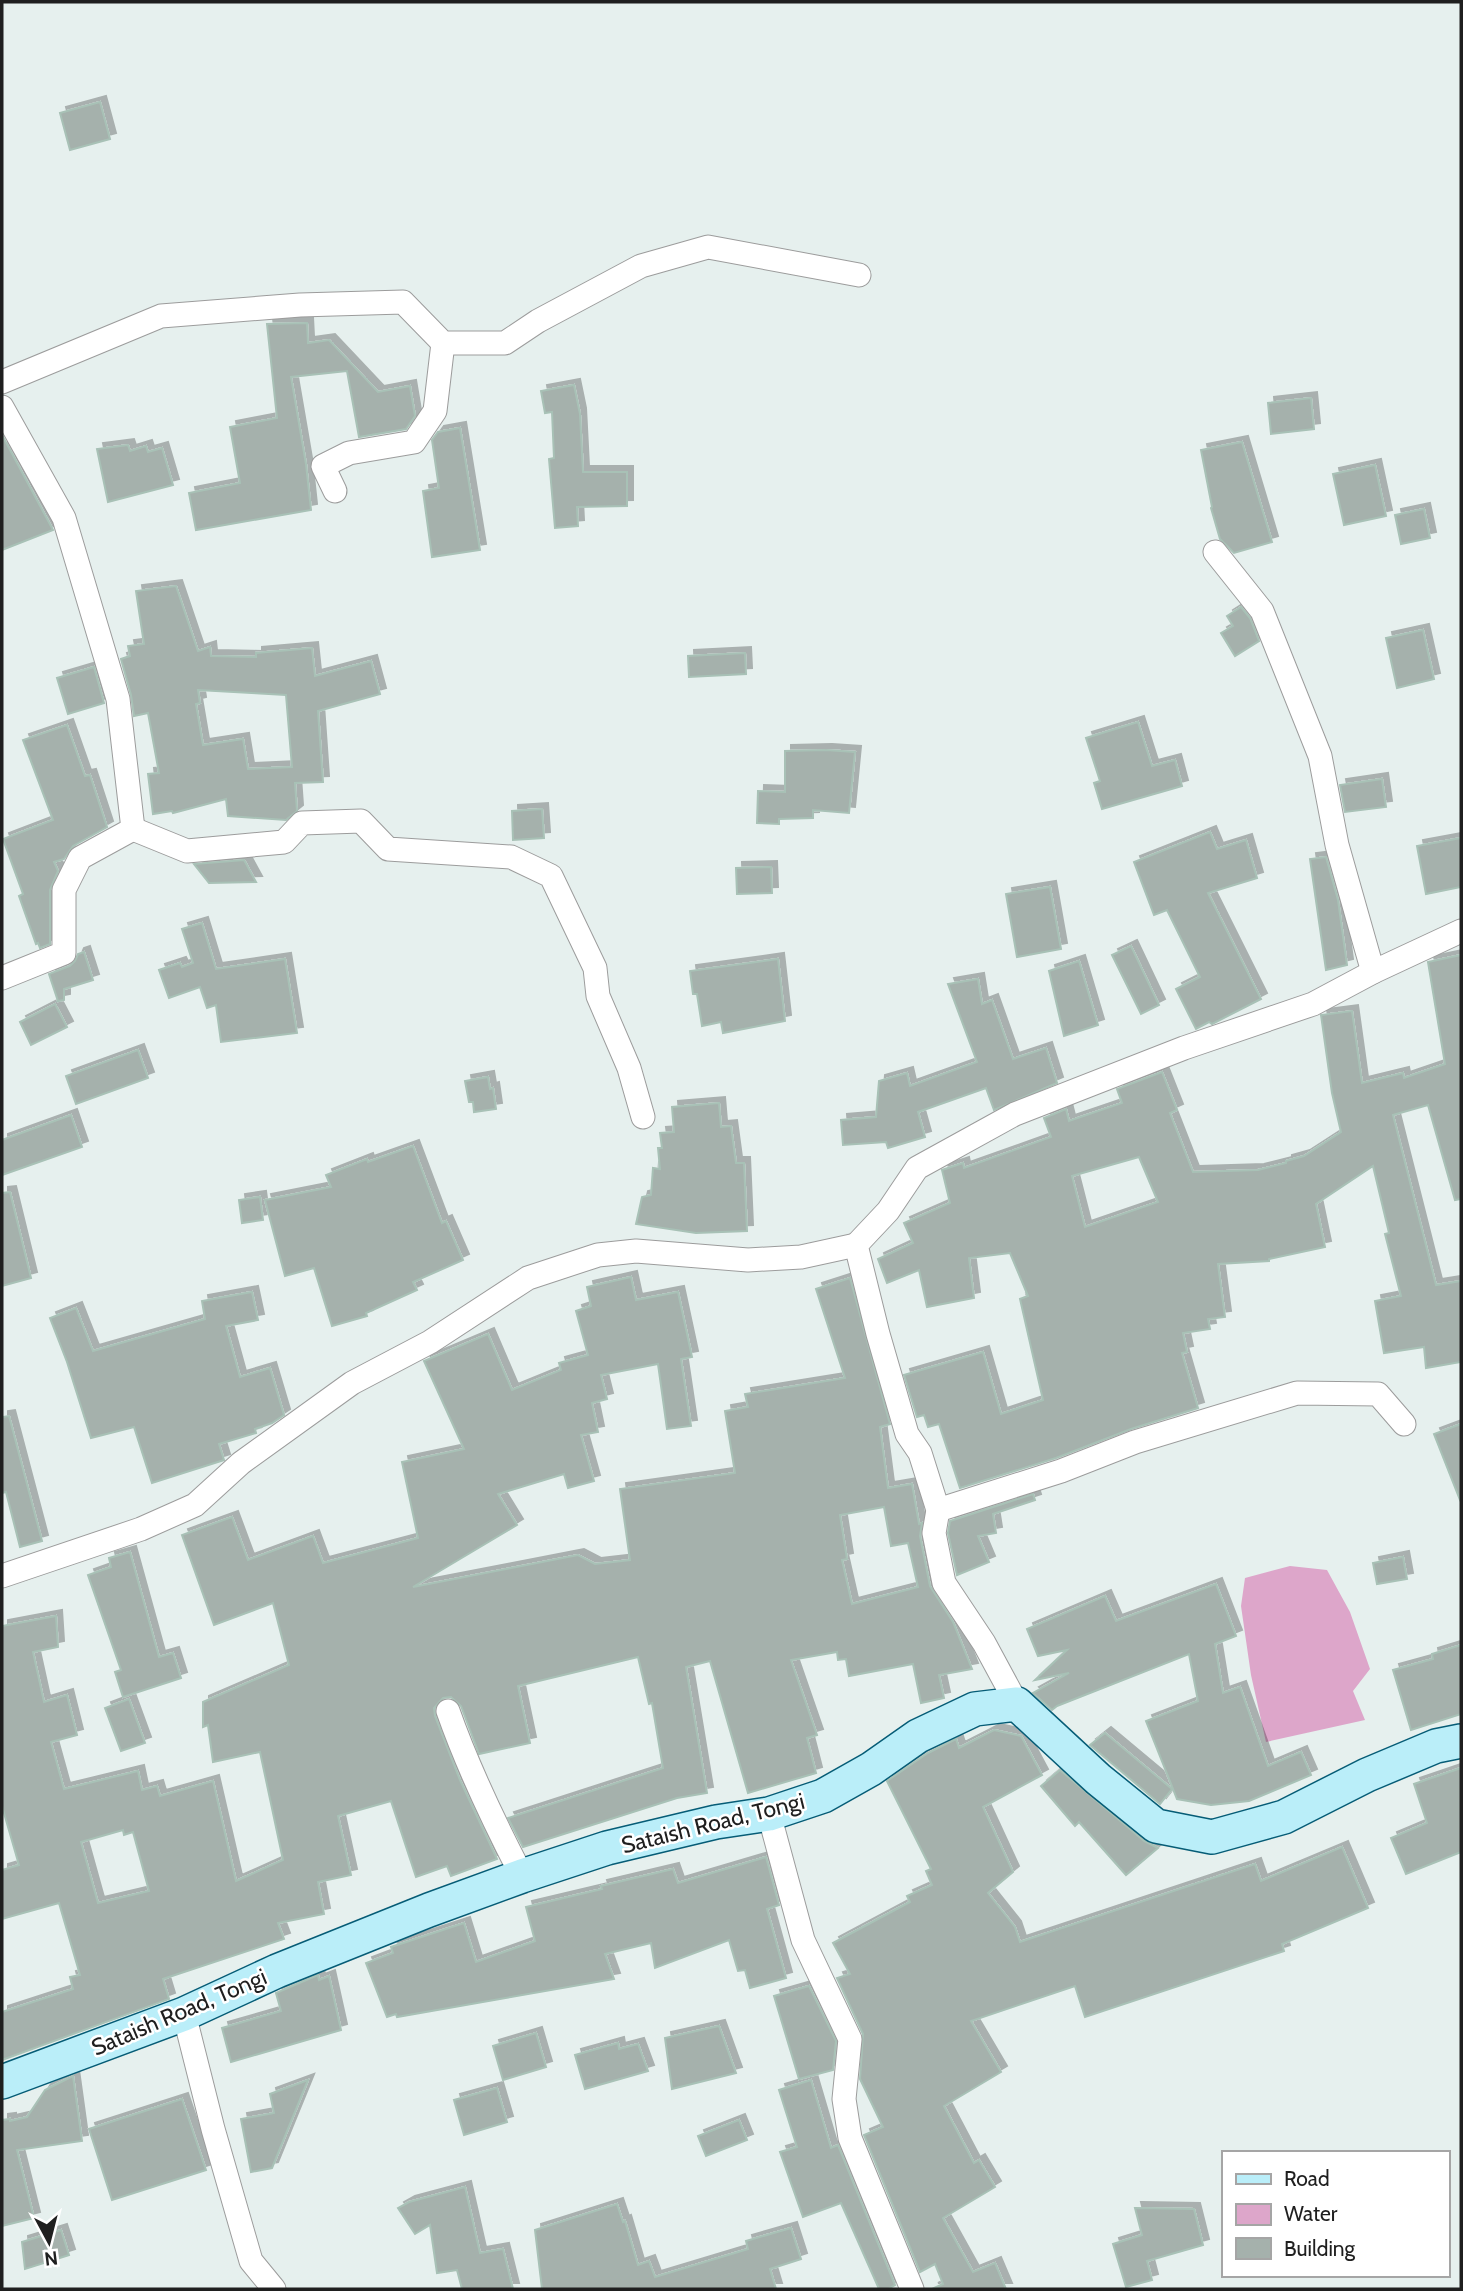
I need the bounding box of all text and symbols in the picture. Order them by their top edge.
street label: Sataish Road, Tongi [618,1787,808,1859]
street label: Sataish Road, Tongi [87,1962,271,2062]
legend [1222,2151,1449,2277]
text: Road [1284,2166,1330,2191]
text: Water [1284,2201,1338,2226]
north arrow [14,2207,84,2277]
text: Building [1284,2236,1356,2261]
text: N [43,2246,59,2271]

